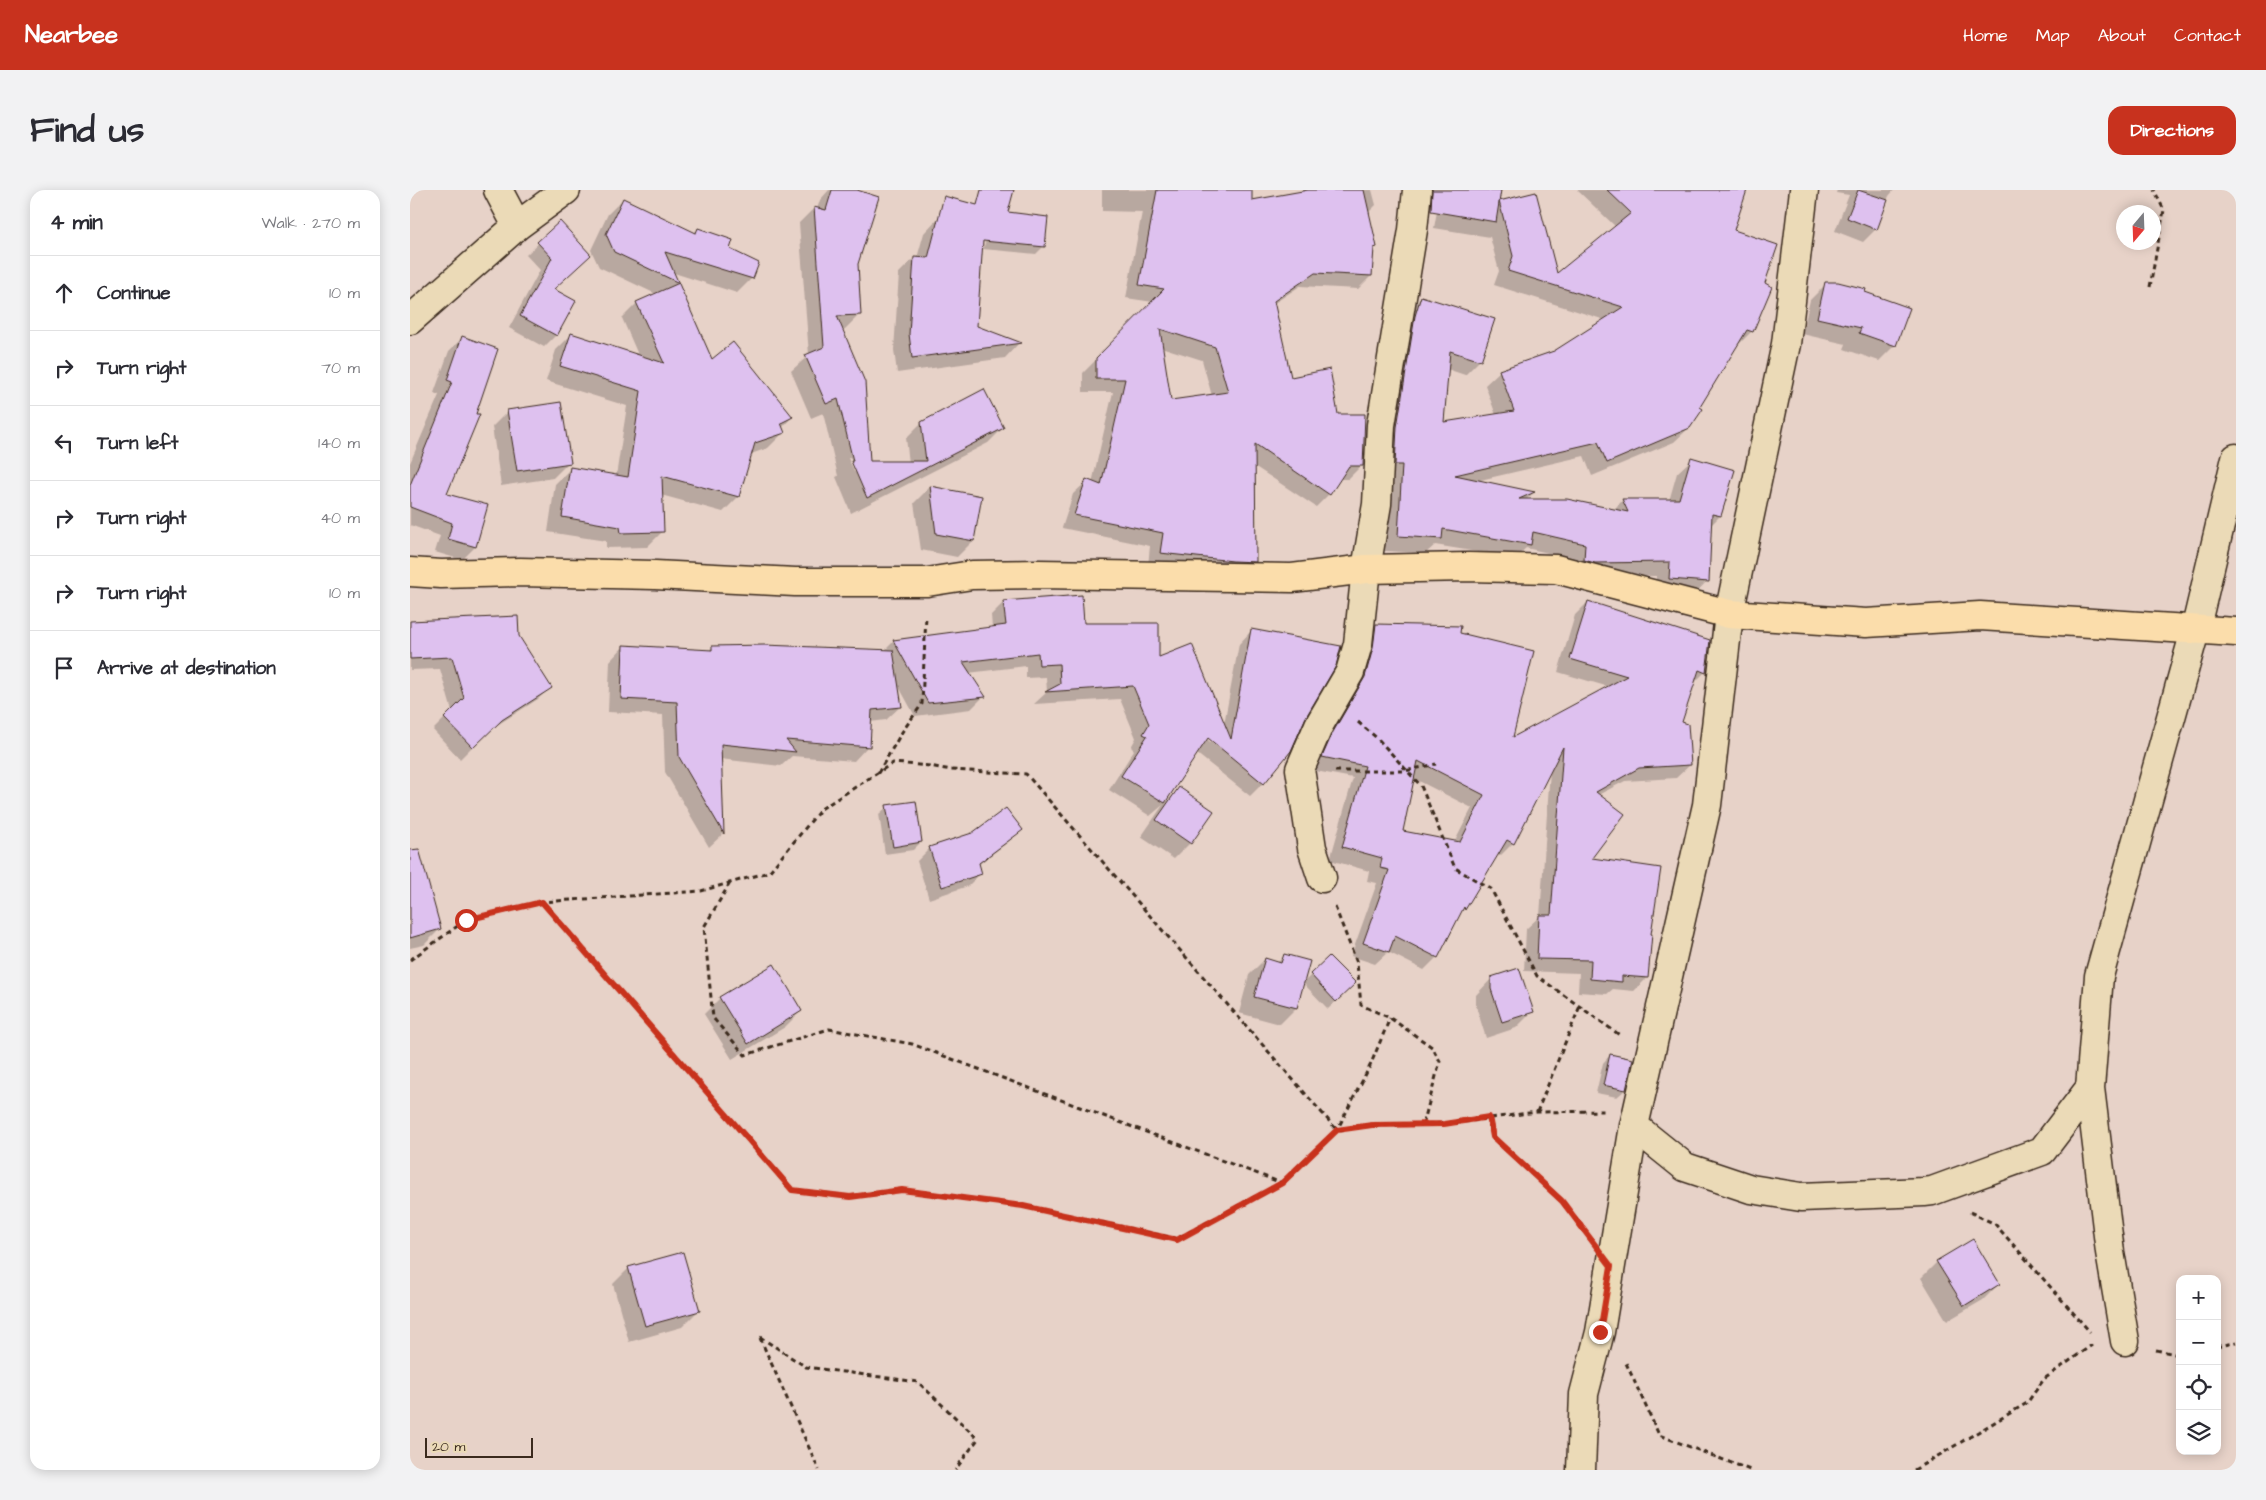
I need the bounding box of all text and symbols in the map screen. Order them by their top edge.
text: Nearbee [25,18,118,52]
text: Home [1963,23,2008,48]
text: Map [2036,23,2070,48]
text: About [2098,23,2146,48]
text: Contact [2174,23,2241,48]
text: Find us [30,106,144,155]
button: Directions [2108,106,2236,155]
north arrow [2116,205,2161,250]
text: 4 min [50,208,103,237]
text: Walk · 270 m [261,212,360,234]
icon: ahead [50,279,78,307]
text: Continue [97,280,171,307]
text: 10 m [329,282,360,304]
icon: right [50,354,78,382]
text: Turn right [97,355,186,382]
text: 70 m [321,357,360,379]
icon: left [50,429,78,457]
text: Turn left [97,430,178,457]
text: 140 m [318,432,360,454]
icon: right [50,504,78,532]
text: Turn right [97,505,186,532]
text: 40 m [320,507,360,529]
icon: right [50,579,78,607]
text: Turn right [97,580,186,607]
text: 10 m [329,582,360,604]
icon: arrive [50,654,78,682]
text: Arrive at destination [97,655,276,682]
route start [455,909,478,932]
map controls [2176,1275,2221,1455]
button: + [2176,1275,2221,1320]
button: − [2176,1320,2221,1365]
route end [1589,1321,1612,1344]
button: locate [2176,1365,2221,1410]
button: layers [2176,1410,2221,1455]
scale bar [425,1435,532,1458]
text: 20 m [432,1437,465,1457]

